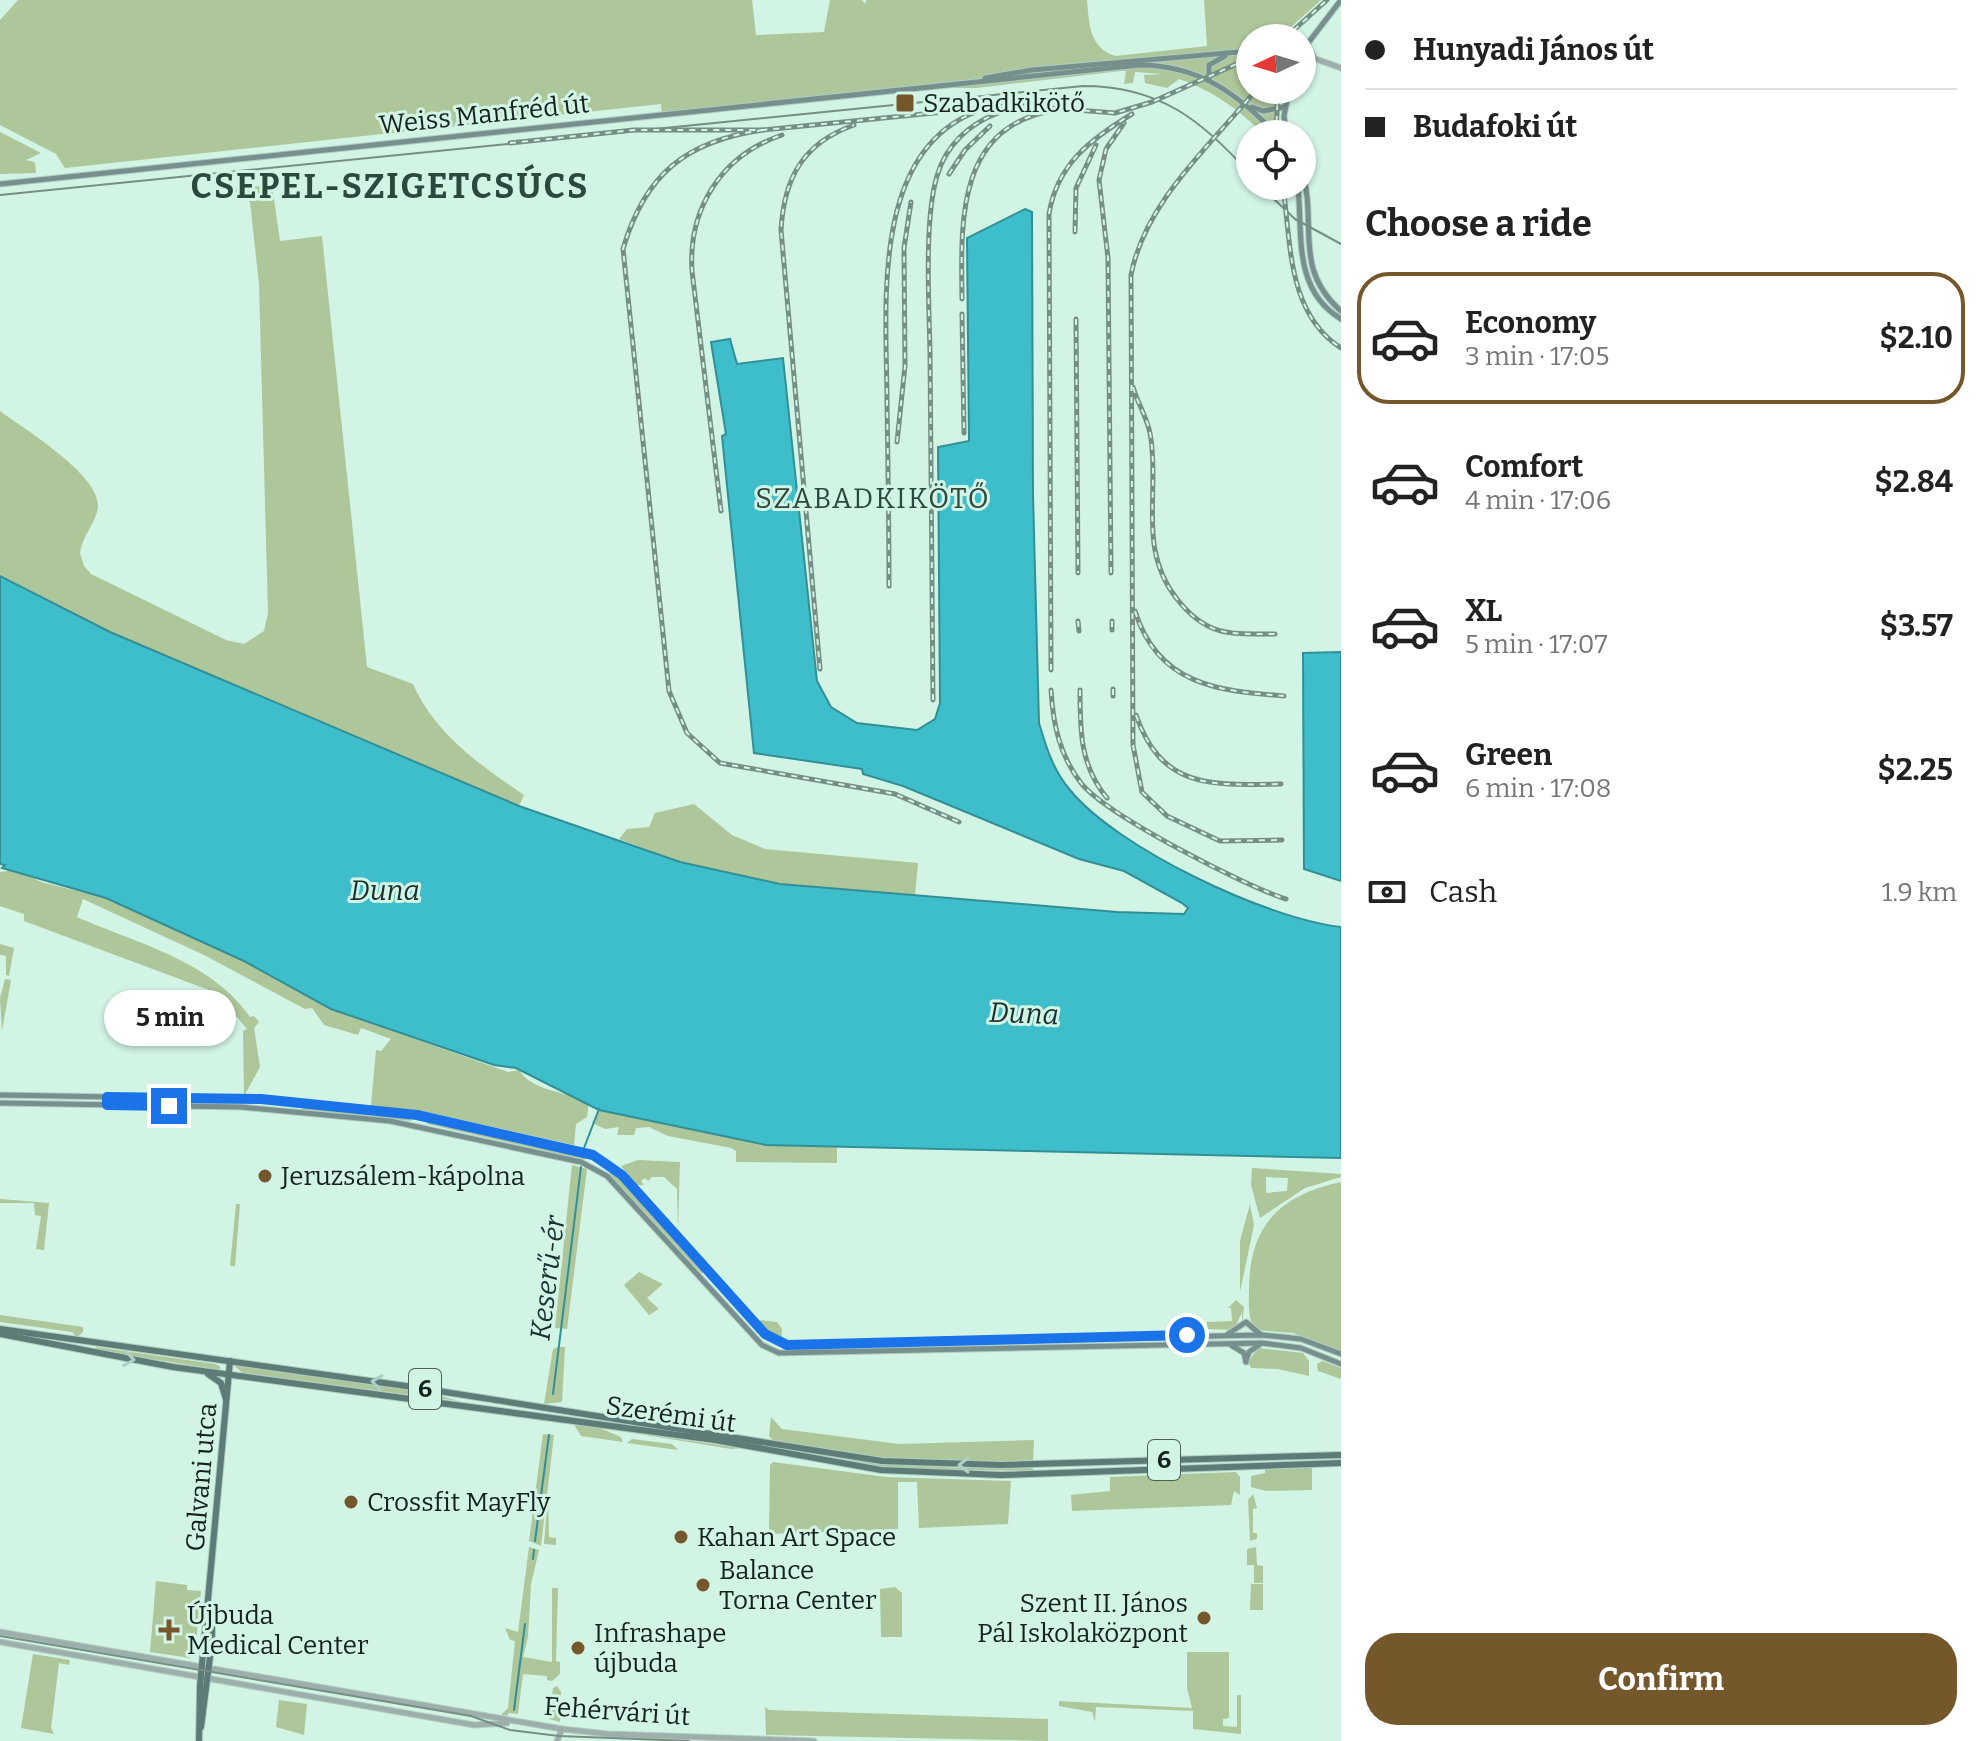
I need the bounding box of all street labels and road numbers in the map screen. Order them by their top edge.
street label: Weiss Manfréd út [378,88,591,141]
road number: 6 [409,1369,441,1409]
street label: Szerémi út [604,1390,738,1439]
street label: Galvani utca [180,1401,223,1553]
road number: 6 [1148,1440,1180,1480]
street label: Fehérvári út [543,1691,692,1732]

